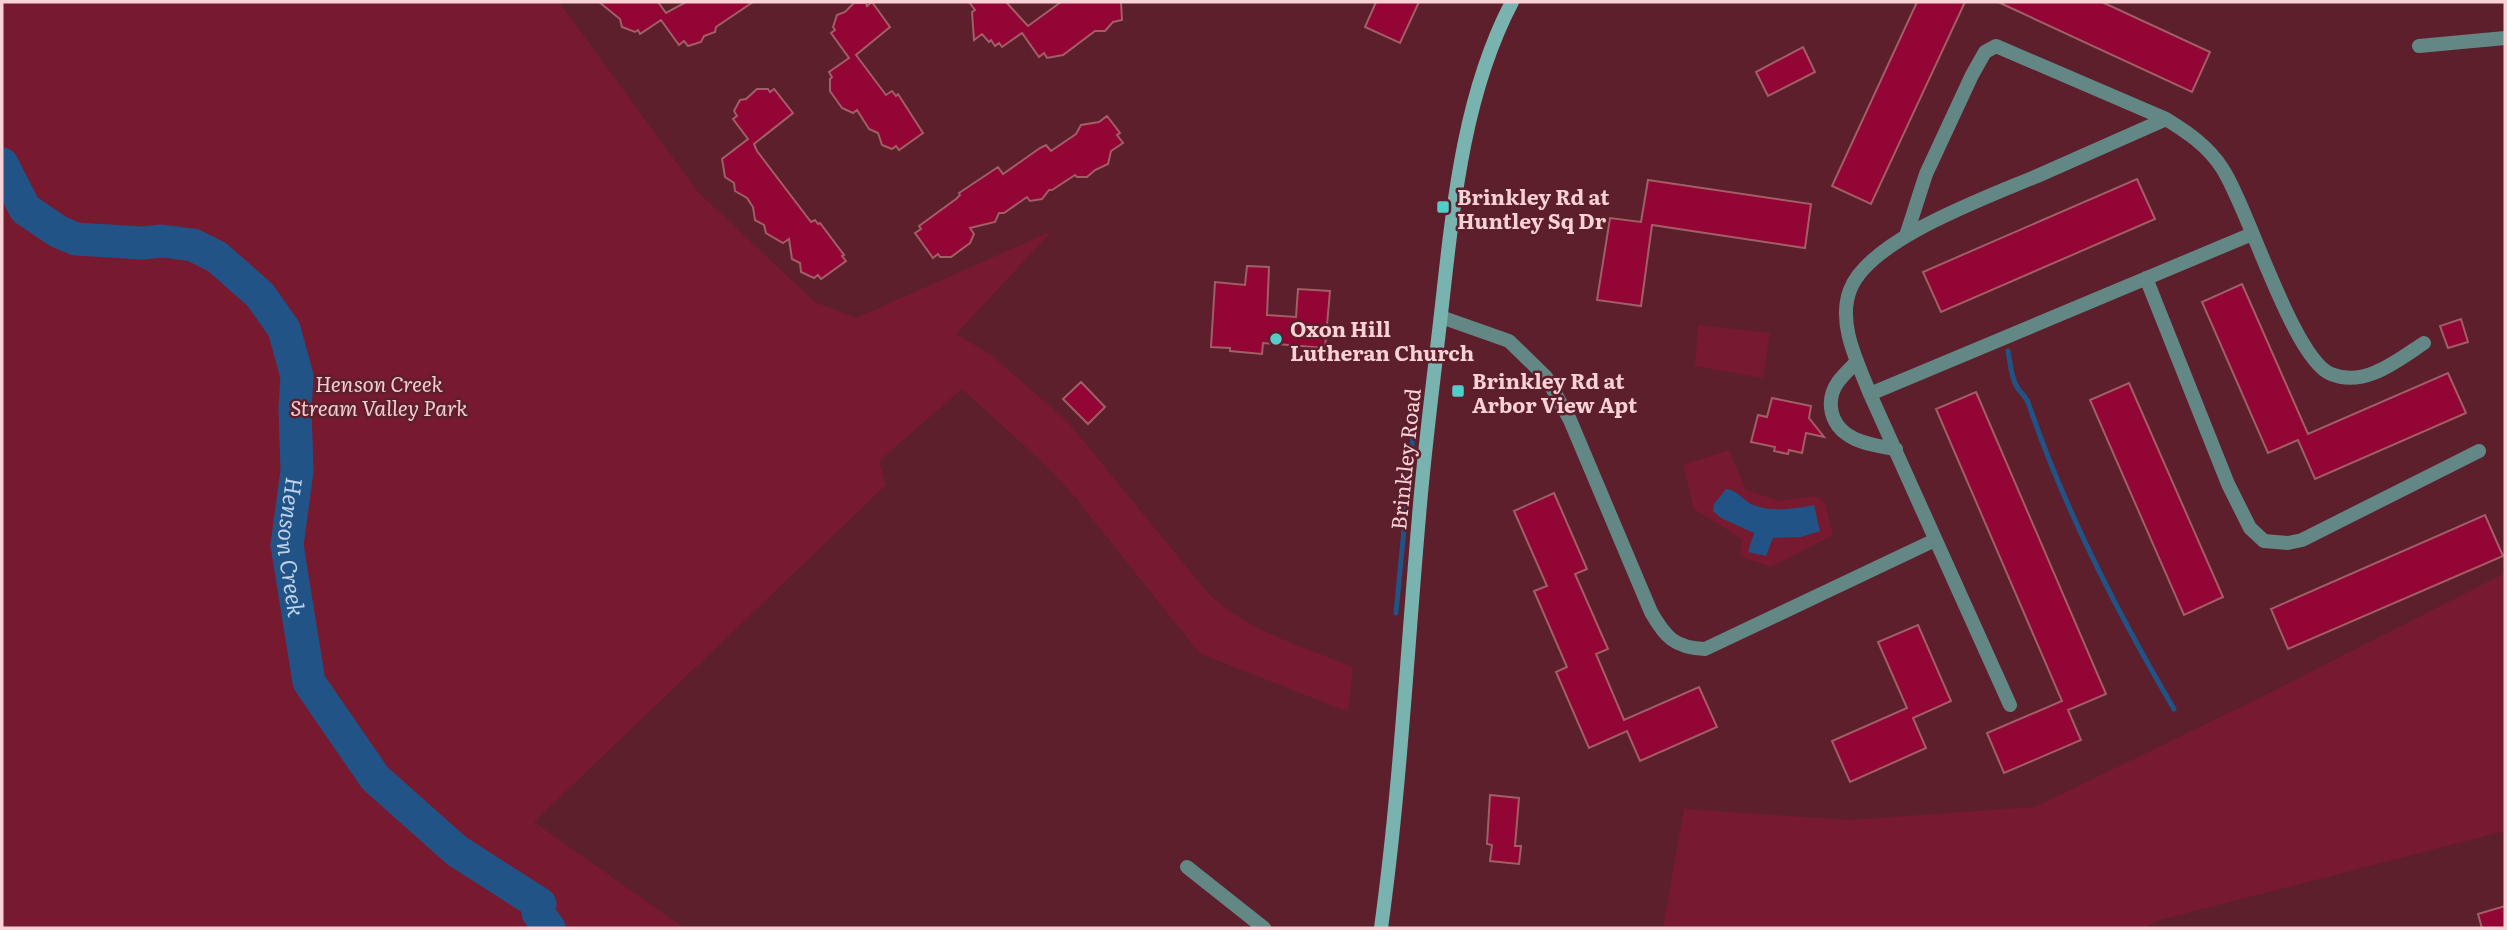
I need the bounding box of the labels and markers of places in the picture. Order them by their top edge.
place label: Brinkley Rd at Huntley Sq Dr [1457,180,1610,235]
marker: Brinkley Rd at Huntley Sq Dr [1435,199,1451,215]
place label: Oxon Hill Lutheran Church [1290,312,1474,367]
marker: Oxon Hill Lutheran Church [1268,331,1284,347]
place label: Brinkley Rd at Arbor View Apt [1472,364,1638,419]
marker: Brinkley Rd at Arbor View Apt [1450,383,1466,399]

